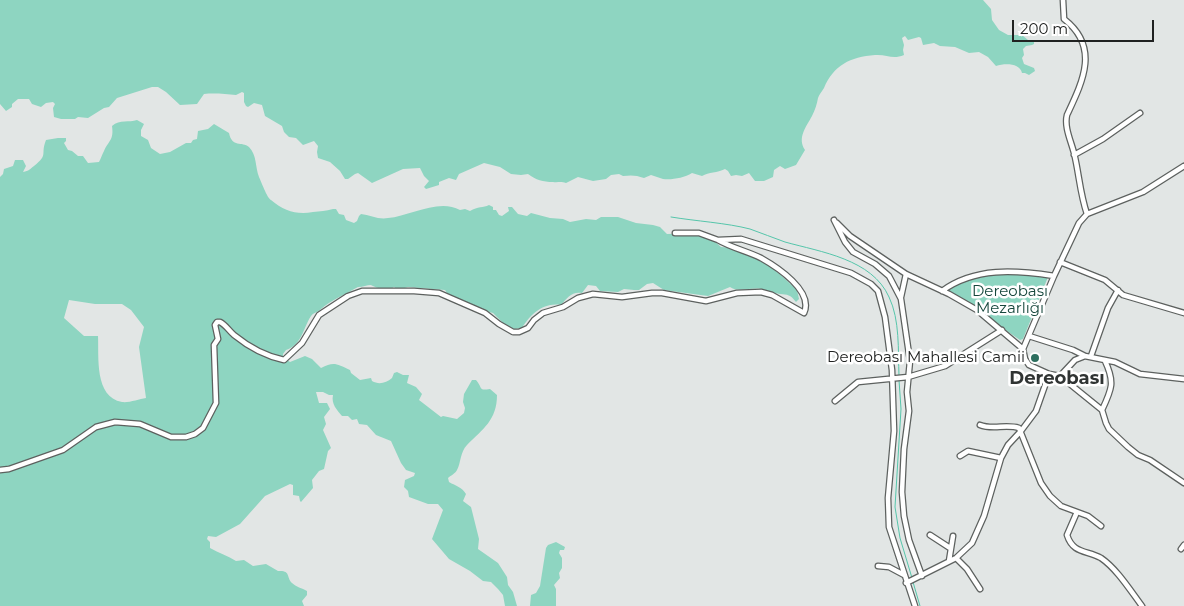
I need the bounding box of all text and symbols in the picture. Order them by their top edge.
scale bar [1014,10,1156,42]
text: 200 m [1020,19,1068,38]
park label: Dereobası Mezarlığı [972,283,1048,318]
place label: Dereobası Mahallesi Camii [827,349,1025,367]
marker: Dereobası Mahallesi Camii [1029,352,1041,364]
district label: Dereobası [1009,368,1105,390]

